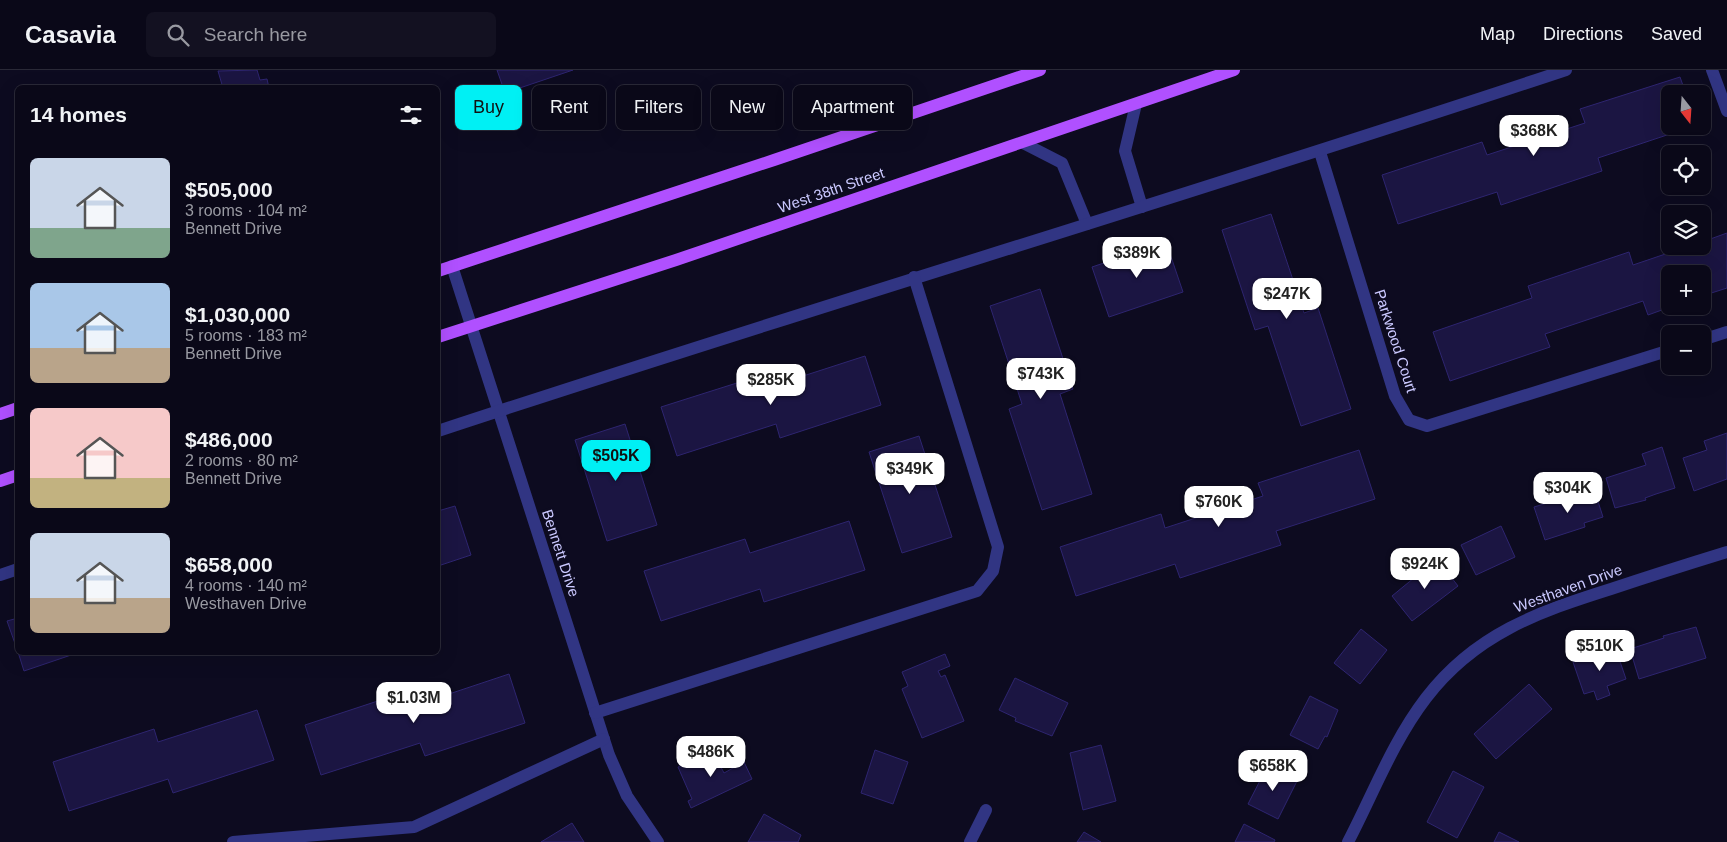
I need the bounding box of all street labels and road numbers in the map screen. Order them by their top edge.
street label: West 38th Street [776,164,887,216]
street label: Parkwood Court [1371,287,1421,396]
street label: Bennett Drive [539,507,583,599]
street label: Westhaven Drive [1512,561,1624,615]

